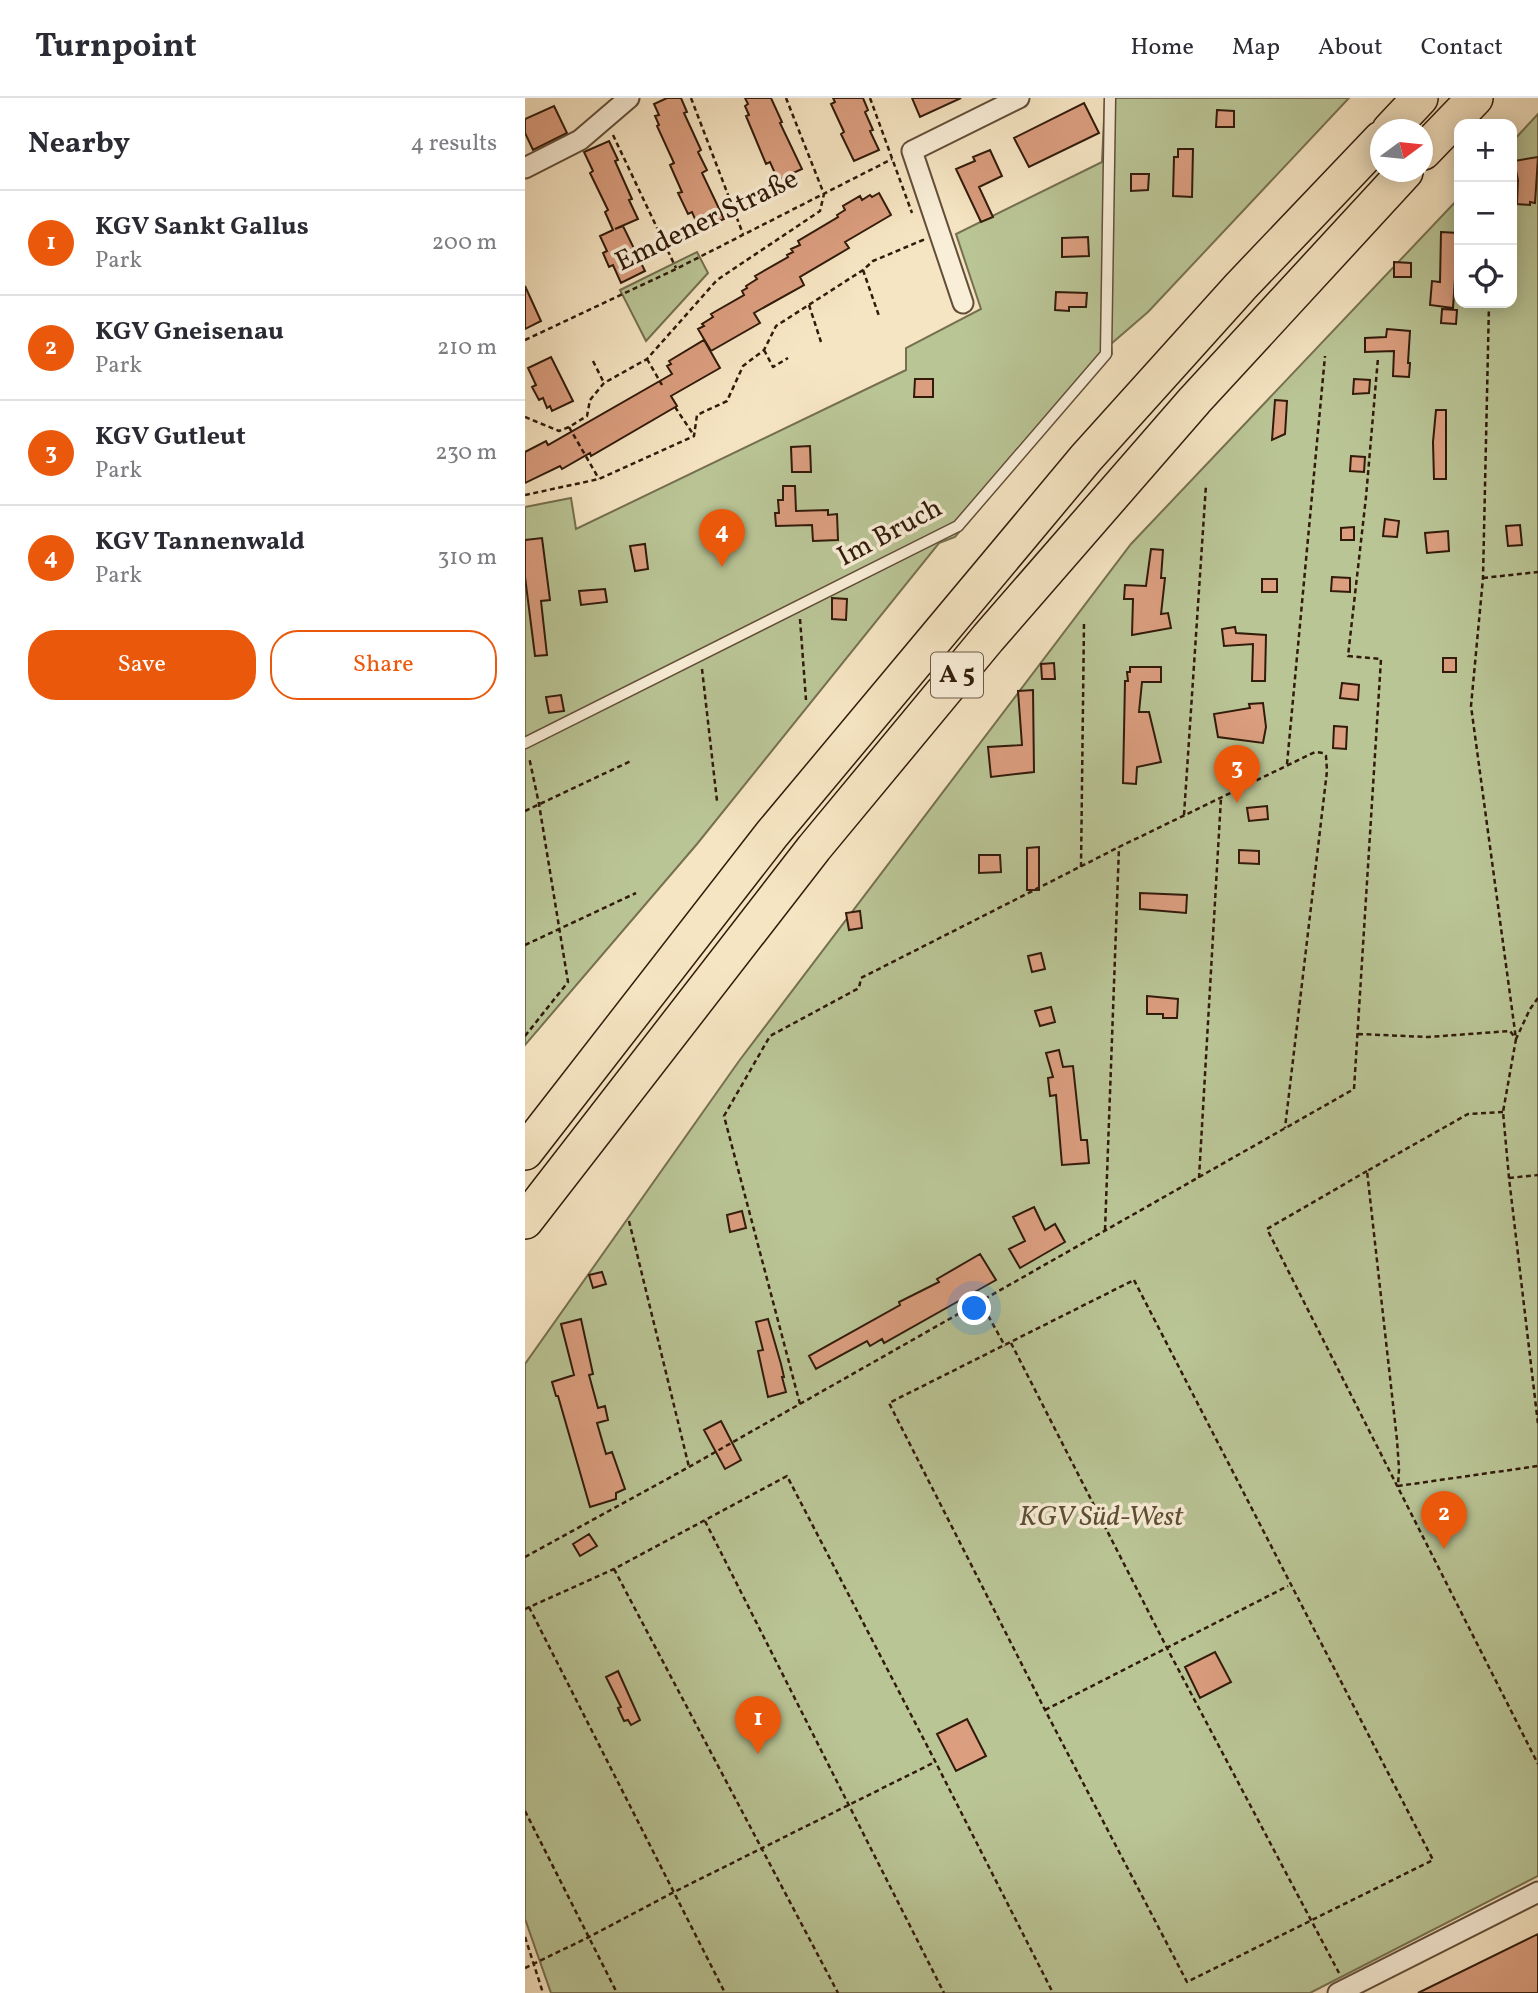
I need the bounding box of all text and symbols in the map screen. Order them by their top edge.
text: Turnpoint [35,25,197,71]
text: Home [1130,31,1194,65]
text: Map [1232,31,1280,65]
text: About [1318,31,1383,65]
text: Contact [1421,31,1503,65]
north arrow [1370,119,1433,182]
map controls [1454,119,1517,308]
button: + [1454,119,1517,182]
text: Nearby [28,123,130,165]
text: 4 results [411,128,497,160]
street label: Emdener Straße [609,160,805,282]
button: − [1454,182,1517,245]
text: KGV Sankt Gallus [95,209,309,245]
text: 1 [46,227,56,259]
text: 200 m [432,227,497,259]
text: Park [95,245,142,277]
button: locate [1454,245,1517,308]
text: KGV Gneisenau [95,314,284,350]
text: 2 [45,332,57,364]
text: 210 m [437,332,497,364]
text: Park [95,350,142,382]
text: KGV Gutleut [95,419,246,455]
text: 3 [45,437,57,469]
text: 230 m [435,437,497,469]
text: Park [95,455,142,487]
street label: Im Bruch [831,489,949,577]
pin: 4 [699,509,745,567]
text: KGV Tannenwald [95,524,305,560]
text: 4 [44,542,58,574]
text: 310 m [437,542,497,574]
text: Park [95,560,142,592]
button: Save [28,630,256,700]
button: Share [270,630,497,700]
road number: A 5 [931,652,983,698]
pin: 3 [1214,745,1260,803]
your location [957,1291,991,1325]
pin: 2 [1421,1491,1467,1549]
park label: KGV Süd-West [1019,1498,1184,1537]
pin: 1 [735,1696,781,1754]

